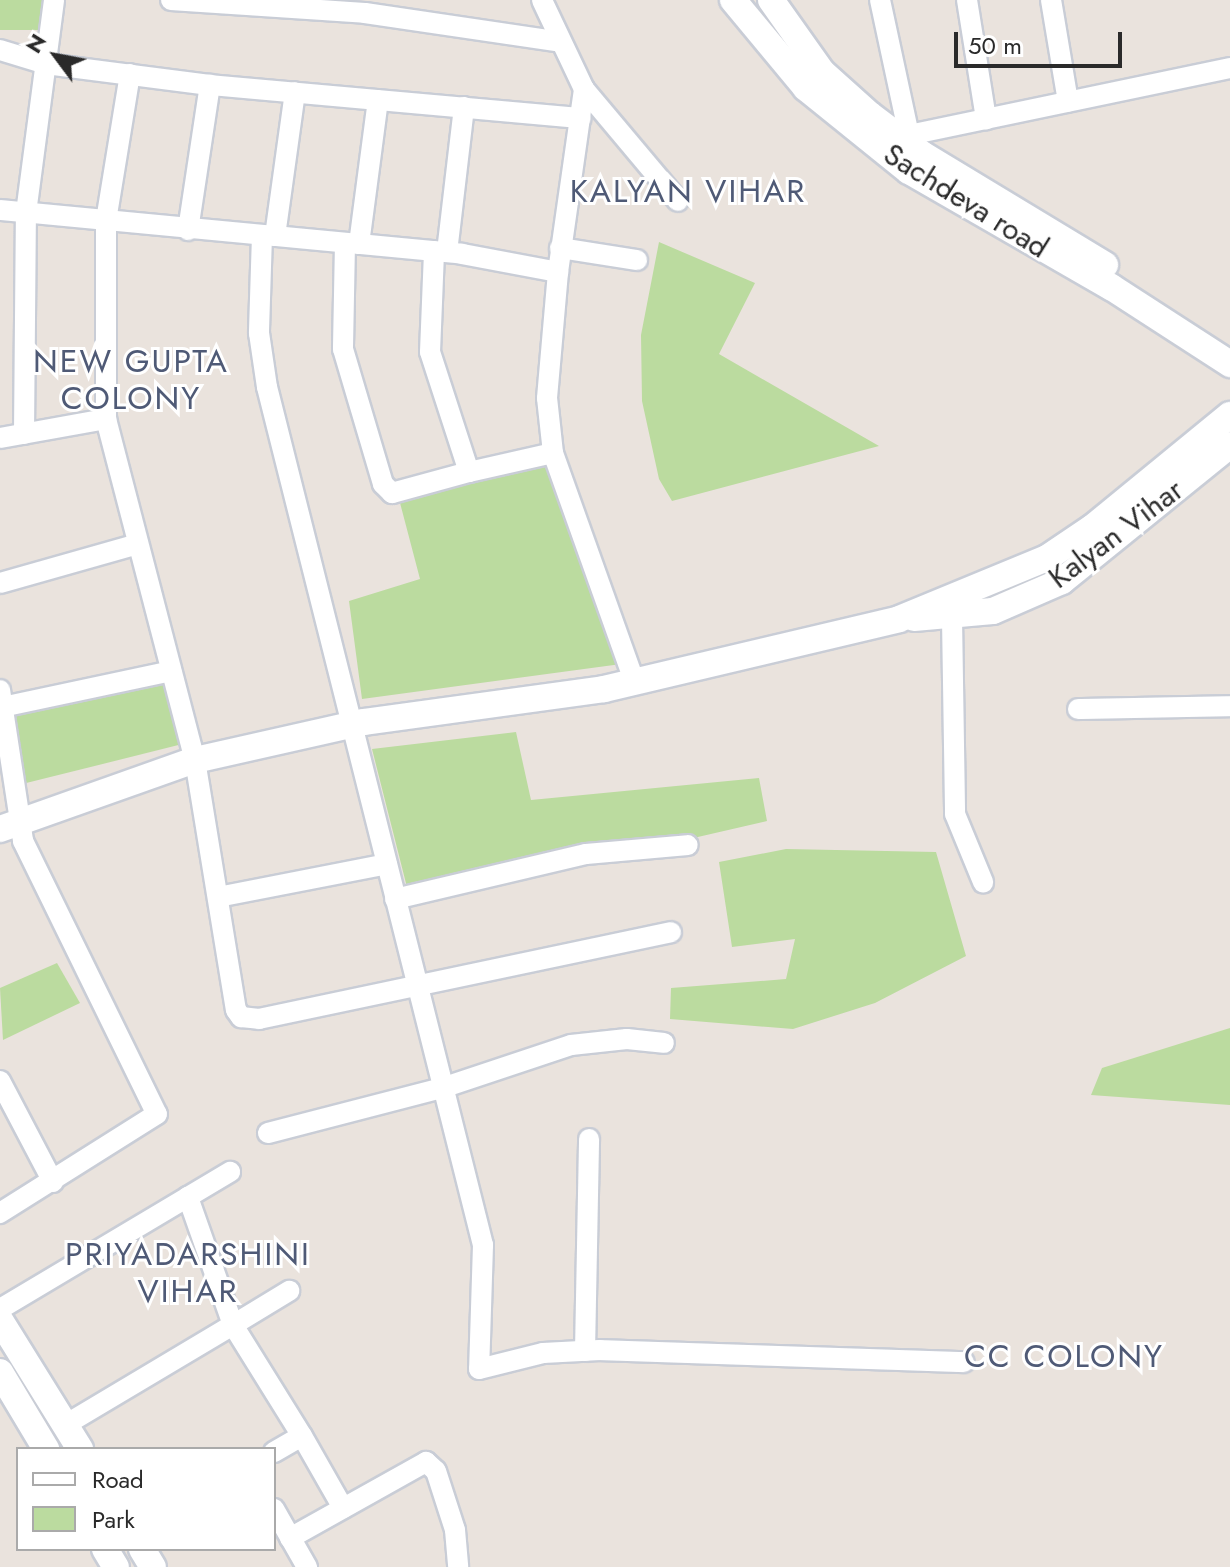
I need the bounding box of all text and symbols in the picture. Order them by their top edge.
north arrow [16,16,96,96]
scale bar [958,16,1126,66]
text: N [17,27,54,59]
text: 50 m [968,28,1022,63]
street label: Sachdeva road [877,136,1055,266]
district label: KALYAN VIHAR [570,172,806,210]
district label: NEW GUPTA COLONY [33,343,229,418]
street label: Kalyan Vihar [1042,472,1190,596]
district label: PRIYADARSHINI VIHAR [65,1236,311,1311]
district label: CC COLONY [964,1337,1164,1375]
legend [16,1447,276,1551]
text: Road [92,1462,144,1497]
text: Park [92,1502,135,1537]

